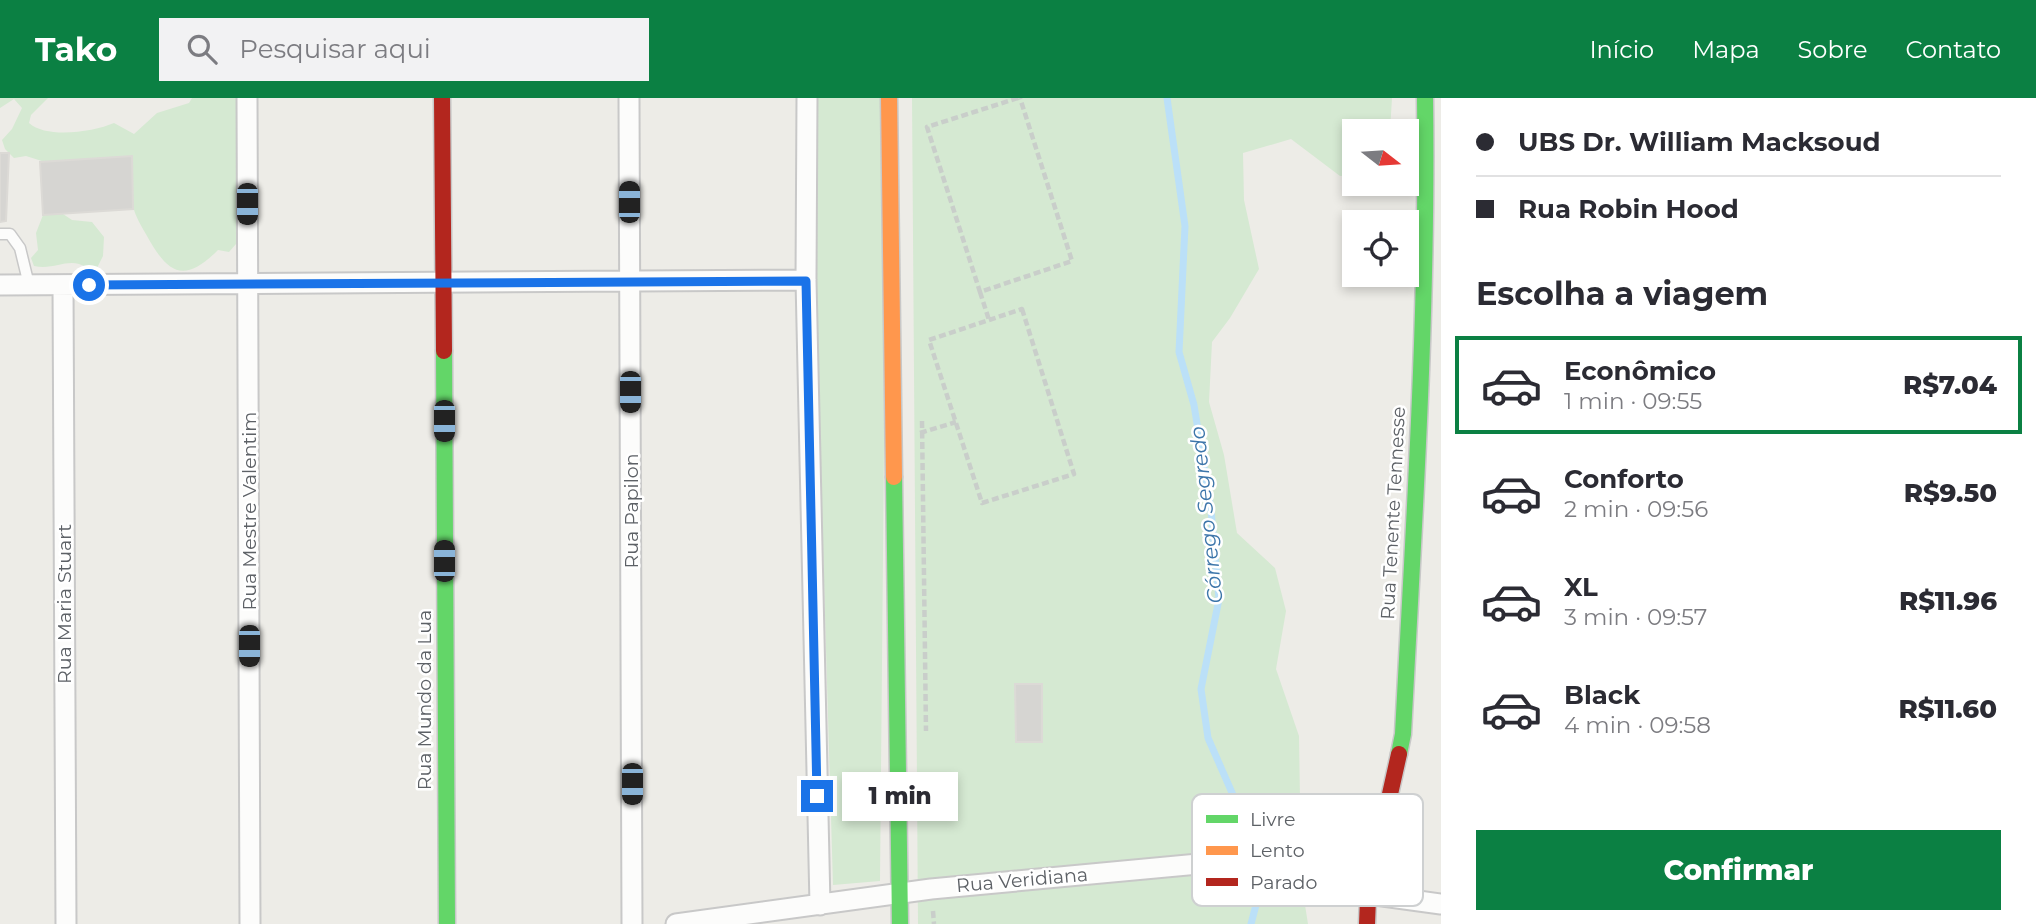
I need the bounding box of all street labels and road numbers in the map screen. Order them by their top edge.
street label: Rua Tenente Tennesse [1376,406,1410,620]
street label: Rua Mestre Valentim [238,412,261,610]
street label: Rua Papilon [620,453,643,569]
street label: Rua Maria Stuart [53,524,76,684]
street label: Rua Mundo da Lua [413,610,436,790]
street label: Rua Veridiana [955,863,1089,897]

